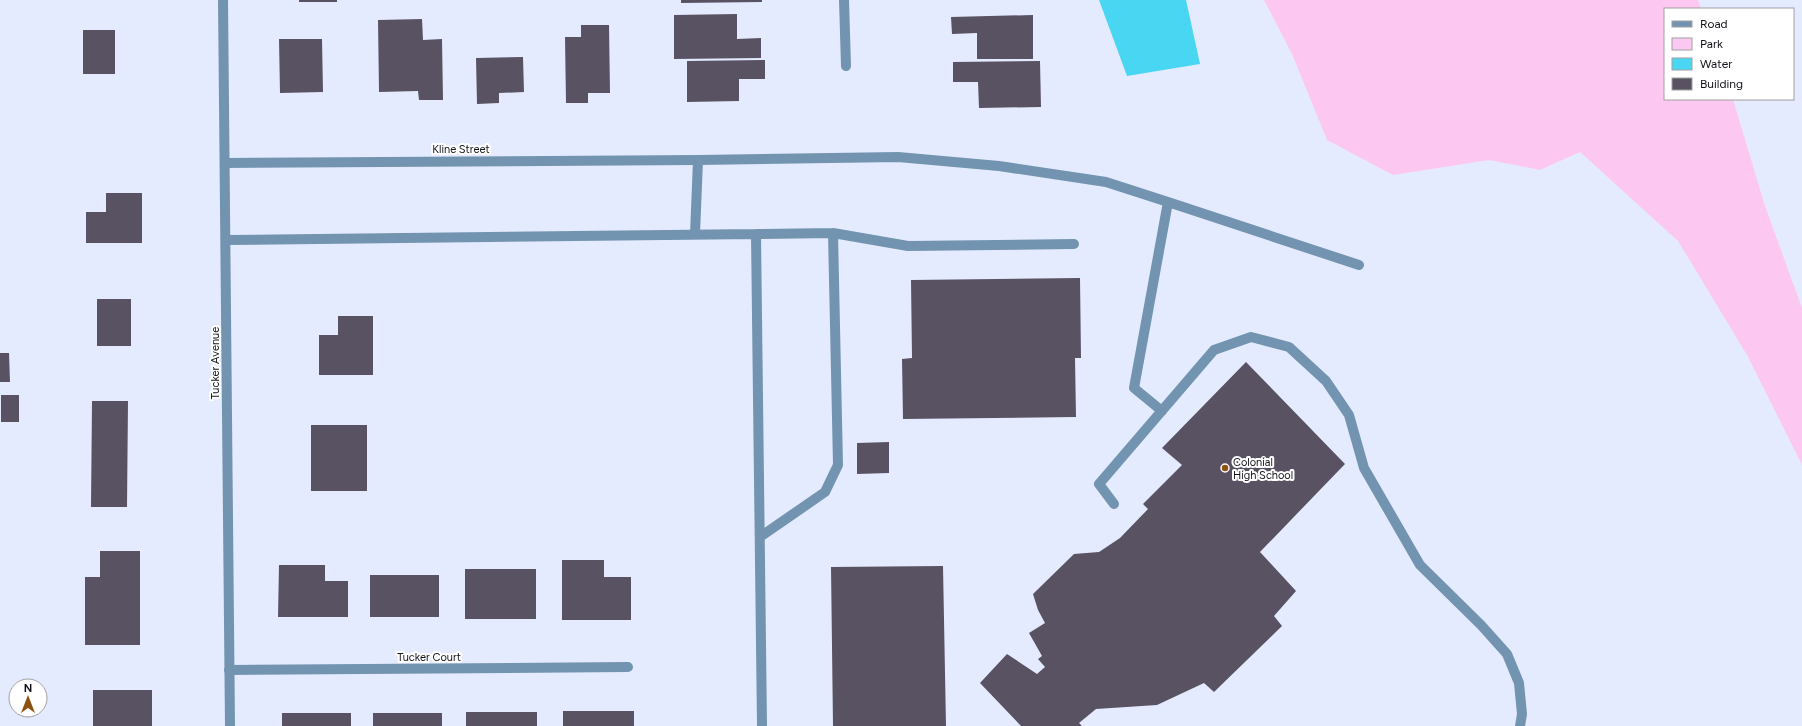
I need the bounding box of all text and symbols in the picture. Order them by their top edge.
legend [1664,8,1794,100]
text: Road [1700,17,1728,31]
text: Park [1700,37,1723,51]
text: Water [1700,57,1732,71]
text: Building [1700,77,1743,91]
street label: Kline Street [432,143,490,156]
street label: Tucker Avenue [209,327,222,399]
place label: Colonial High School [1233,456,1293,482]
marker: Colonial High School [1220,463,1230,473]
street label: Tucker Court [397,651,461,664]
north arrow [8,678,48,718]
text: N [24,682,32,695]

